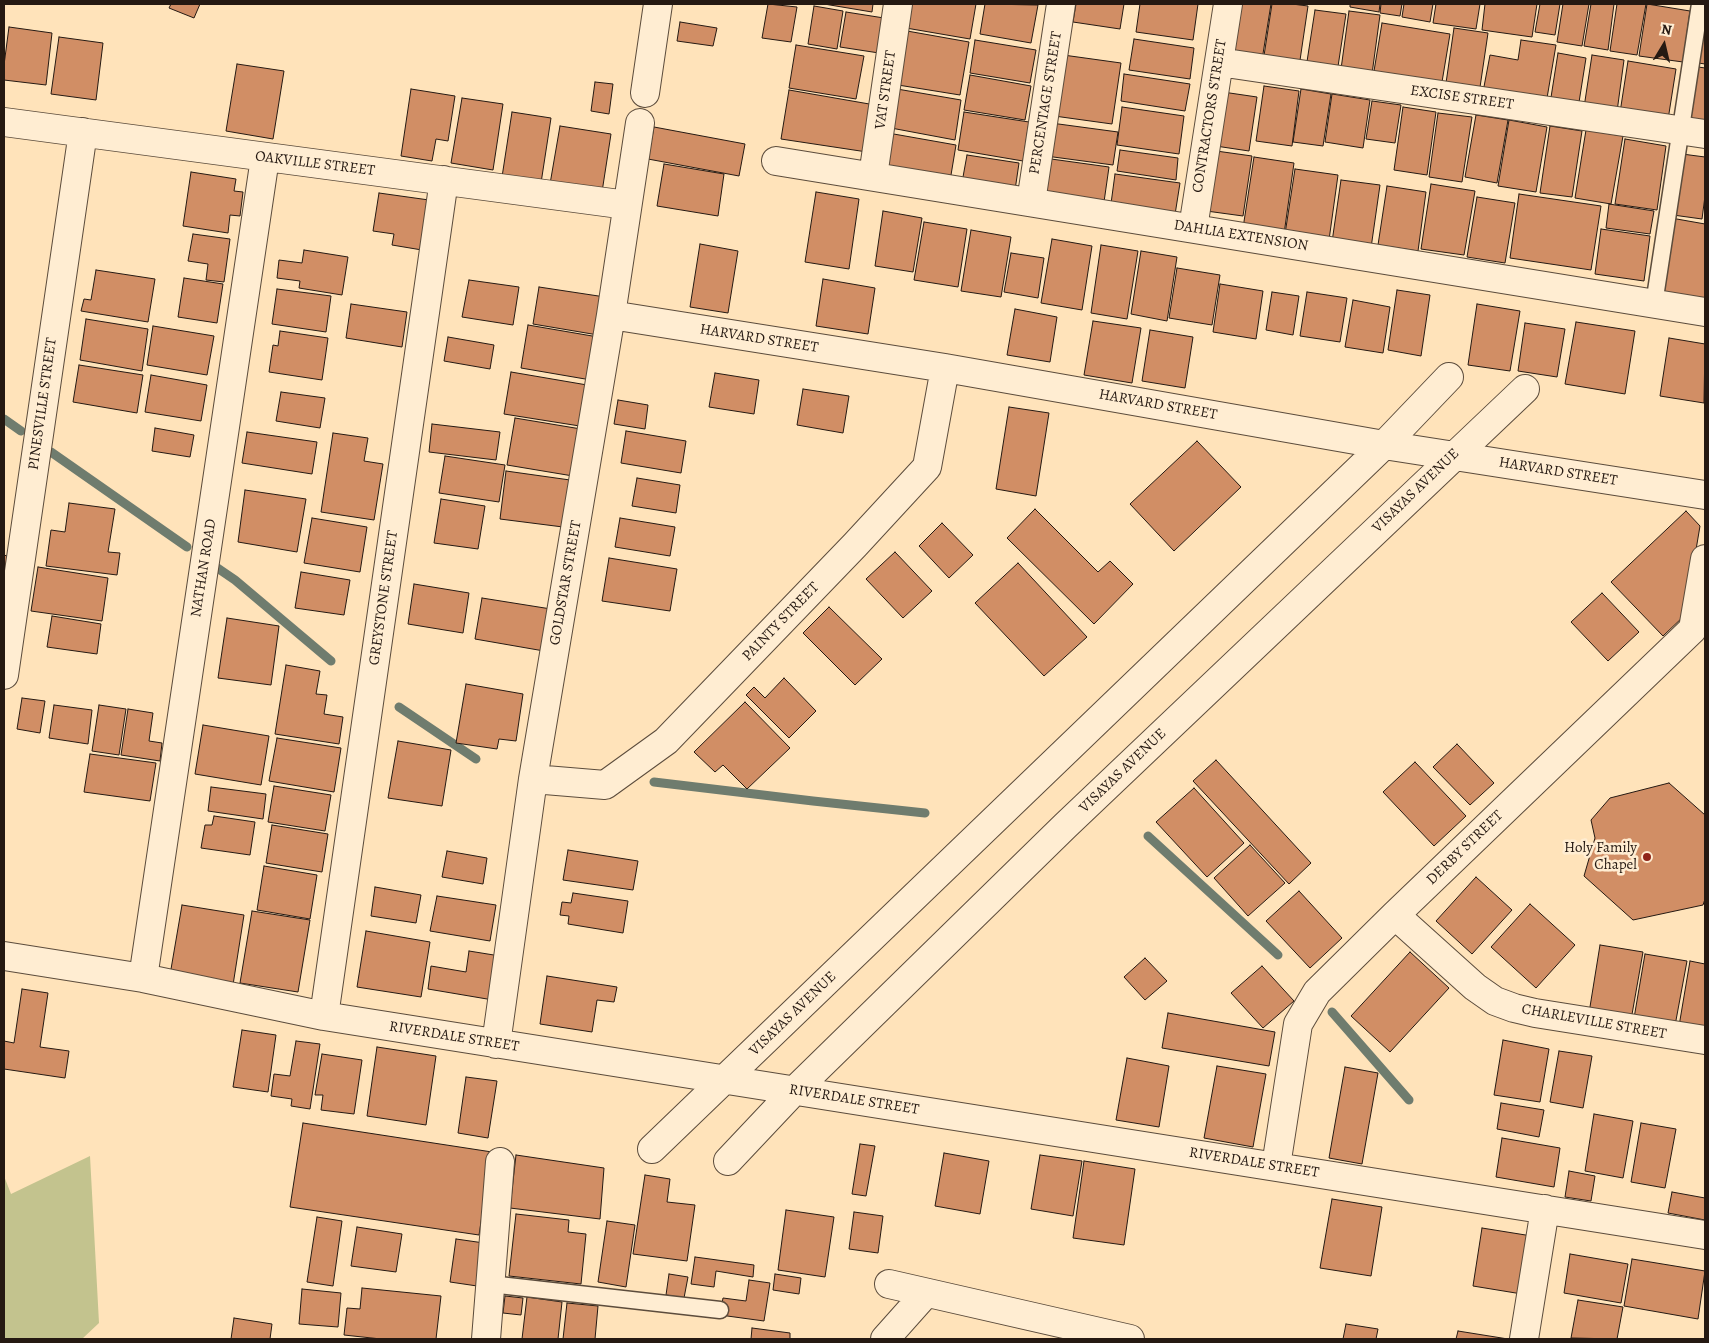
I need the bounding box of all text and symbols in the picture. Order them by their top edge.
north arrow [1639,20,1689,70]
text: N [1660,20,1673,40]
street label: PERCENTAGE STREET [1026,30,1066,176]
street label: CONTRACTORS STREET [1189,38,1231,194]
street label: VAT STREET [872,49,900,131]
street label: EXCISE STREET [1409,82,1515,114]
street label: OAKVILLE STREET [254,148,376,180]
street label: DAHLIA EXTENSION [1173,216,1309,256]
street label: HARVARD STREET [698,321,820,357]
street label: PINESVILLE STREET [25,337,61,471]
street label: HARVARD STREET [1097,386,1219,424]
street label: VISAYAS AVENUE [1369,445,1463,537]
street label: HARVARD STREET [1497,454,1619,490]
street label: NATHAN ROAD [187,517,221,619]
street label: GOLDSTAR STREET [546,519,586,647]
street label: GREYSTONE STREET [366,529,402,667]
street label: PAINTY STREET [739,579,823,665]
street label: VISAYAS AVENUE [1076,725,1170,817]
street label: DERBY STREET [1423,807,1507,889]
place label: Holy Family Chapel [1564,839,1637,874]
marker: Holy Family Chapel [1641,851,1653,863]
street label: VISAYAS AVENUE [746,968,840,1060]
street label: CHARLEVILLE STREET [1520,1000,1668,1044]
street label: RIVERDALE STREET [388,1018,520,1056]
street label: RIVERDALE STREET [788,1081,920,1119]
street label: RIVERDALE STREET [1188,1144,1320,1182]

